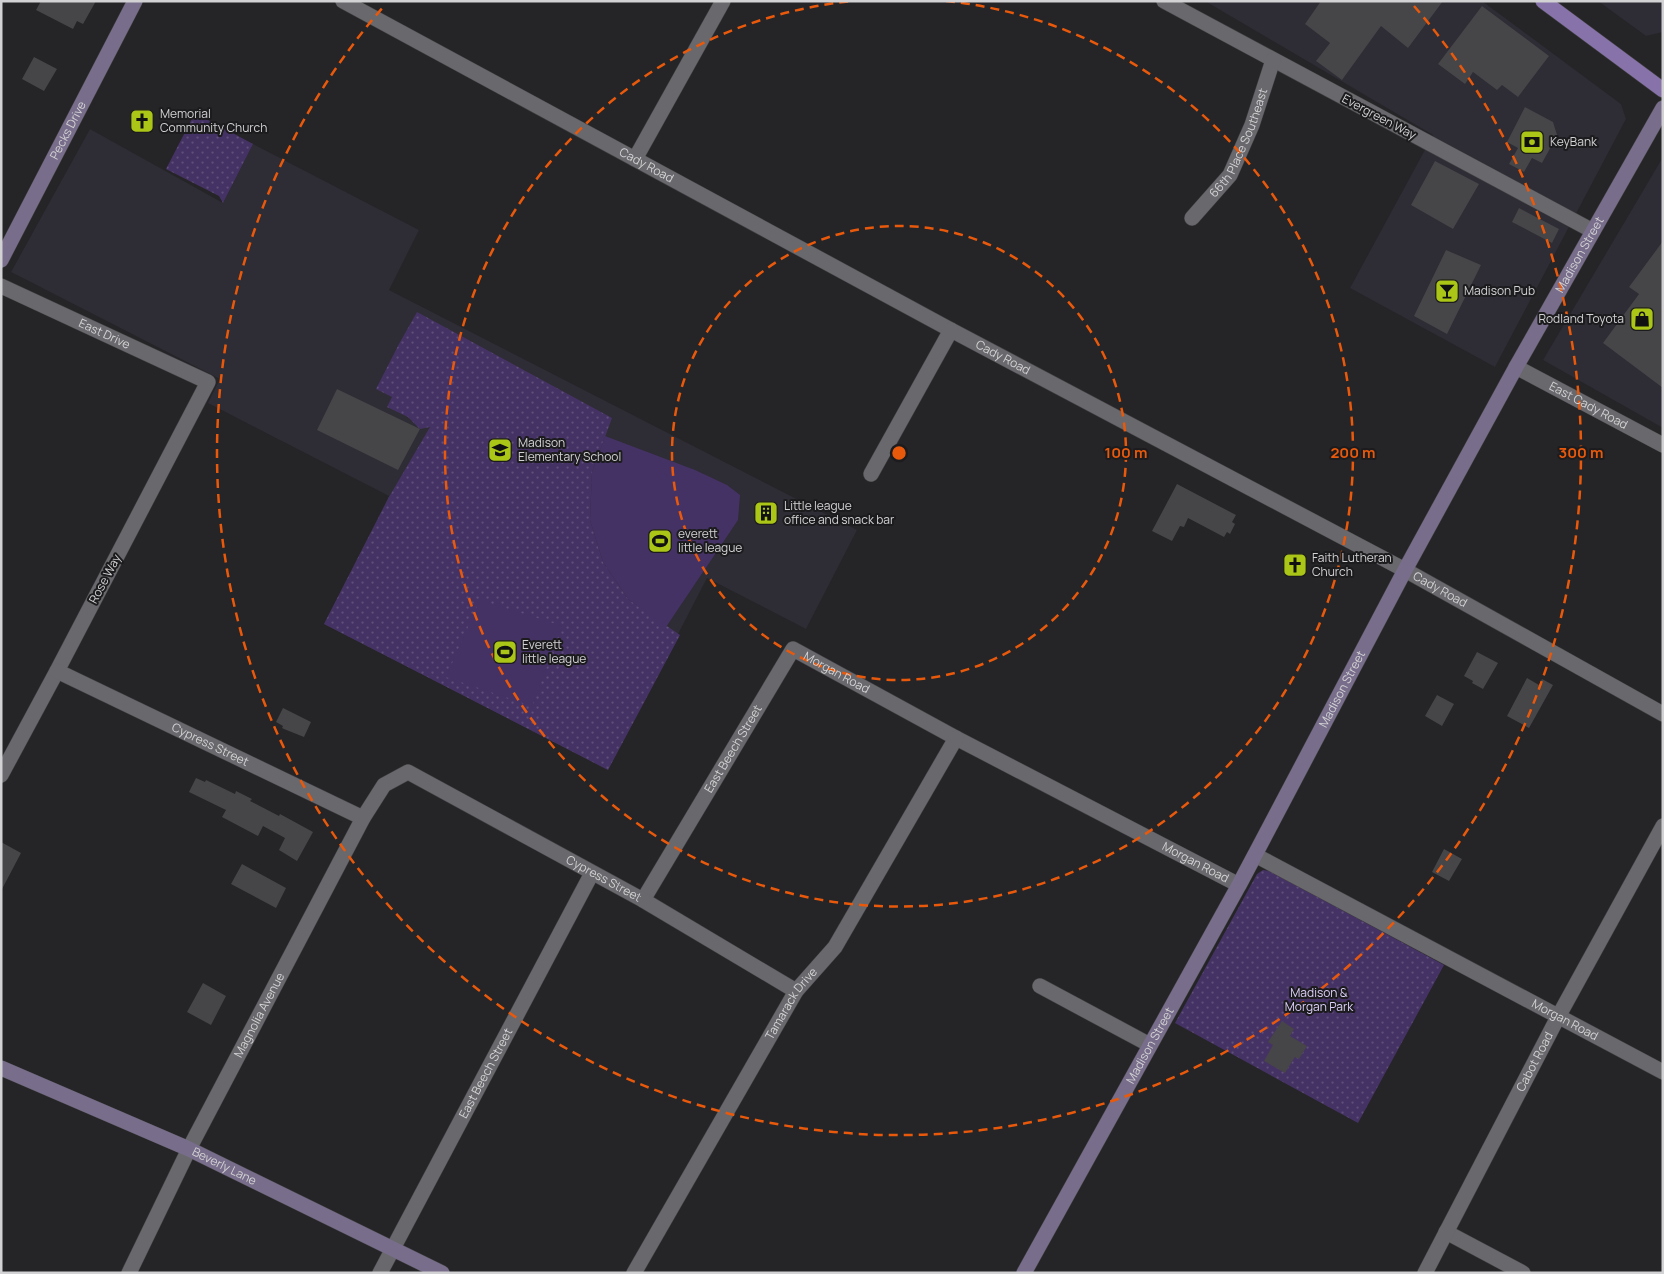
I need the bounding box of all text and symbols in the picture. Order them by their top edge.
street label: 66th Place Southeast [1205,86,1271,201]
street label: Evergreen Way [1339,90,1420,144]
street label: Pecks Drive [45,98,90,162]
place label: Memorial Community Church [160,105,267,136]
church icon: Memorial Community Church [129,108,155,134]
bank icon: KeyBank [1519,129,1545,155]
place label: KeyBank [1550,133,1598,150]
street label: Cady Road [616,143,677,186]
street label: Madison Street [1551,213,1608,296]
bar icon: Madison Pub [1434,278,1460,304]
place label: Madison Pub [1464,282,1535,299]
shop icon: Rodland Toyota [1629,306,1655,332]
place label: Rodland Toyota [1538,310,1624,327]
street label: East Drive [76,314,133,353]
street label: Cady Road [973,336,1033,378]
street label: East Cady Road [1546,377,1631,433]
place label: Madison Elementary School [518,434,621,465]
school or university icon: Madison Elementary School [487,437,513,463]
text: 100 m [1105,442,1147,463]
text: 200 m [1330,442,1376,463]
text: 300 m [1559,442,1603,463]
centre of rings [890,444,908,462]
place label: Little league office and snack bar [784,497,895,528]
building icon: Little league office and snack bar [753,500,779,526]
place label: everett little league [678,525,742,556]
sports icon: everett little league [647,528,673,554]
place label: Faith Lutheran Church [1312,549,1392,580]
street label: Rose Way [84,551,125,606]
church icon: Faith Lutheran Church [1282,552,1308,578]
street label: Cady Road [1410,567,1470,611]
place label: Everett little league [522,636,586,667]
sports icon: Everett little league [492,639,518,665]
street label: Morgan Road [801,647,873,697]
street label: Madison Street [1314,647,1369,730]
street label: East Beech Street [700,701,766,796]
street label: Cypress Street [169,718,252,770]
street label: Morgan Road [1159,838,1232,886]
street label: Cypress Street [563,851,645,906]
street label: Tamarack Drive [761,964,821,1043]
street label: Magnolia Avenue [230,969,288,1060]
park label: Madison & Morgan Park [1285,984,1354,1015]
street label: Morgan Road [1529,995,1601,1044]
street label: Madison Street [1122,1004,1178,1087]
street label: East Beech Street [454,1025,516,1121]
street label: Cabot Road [1512,1029,1557,1094]
street label: Beverly Lane [189,1143,260,1189]

